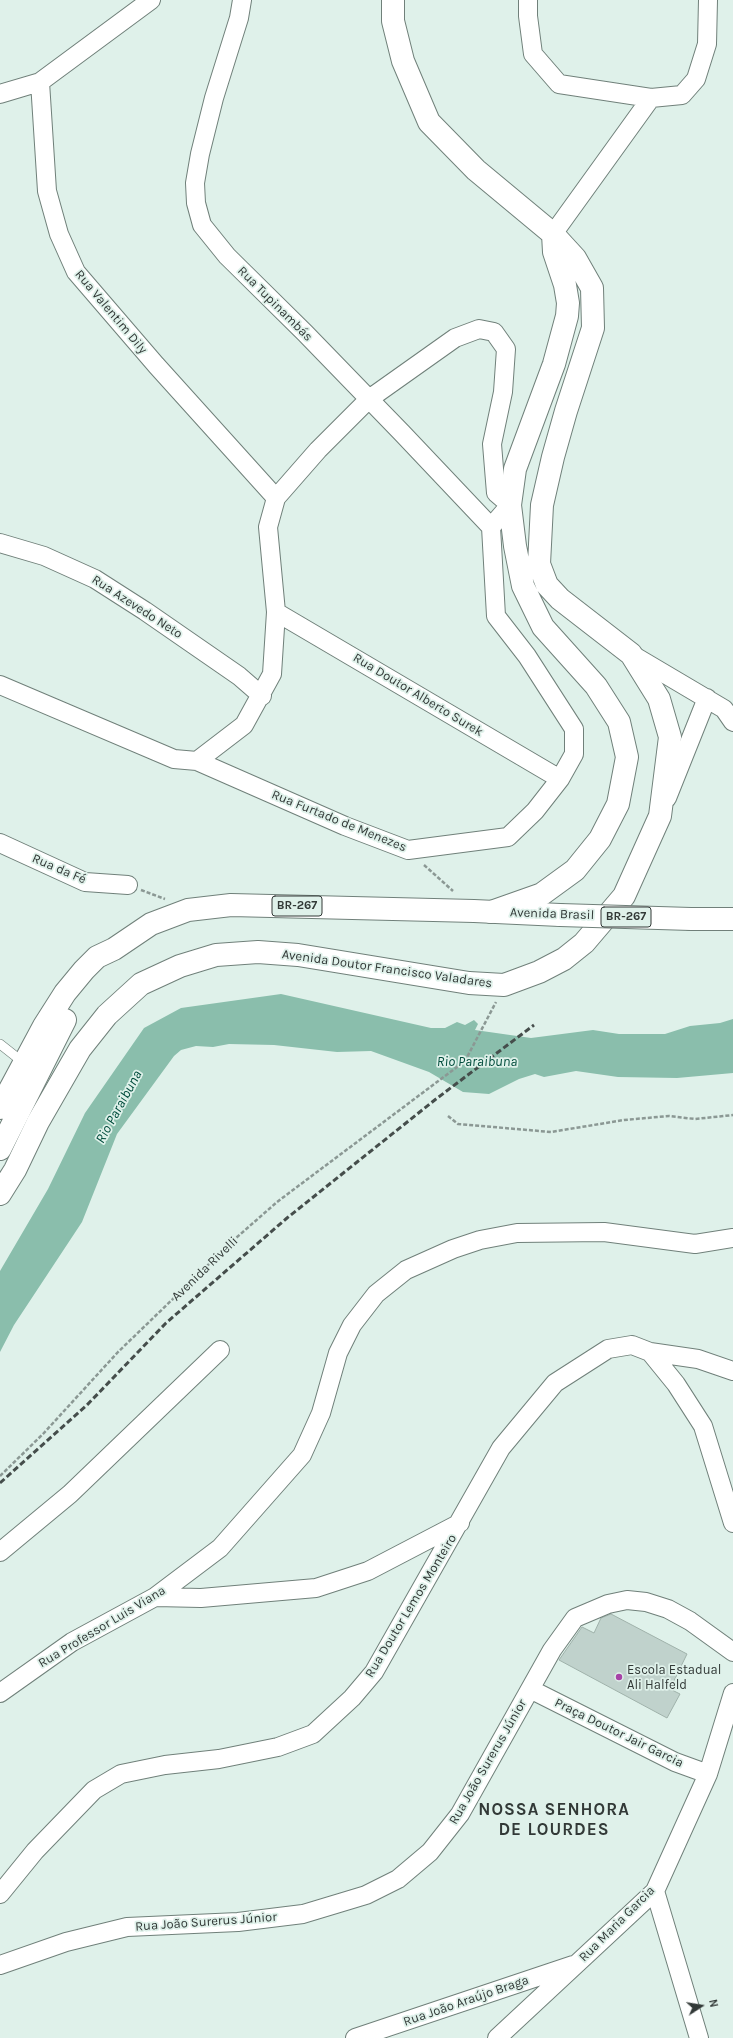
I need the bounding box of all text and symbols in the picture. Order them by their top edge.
street label: Rua Tupinambás [234,263,316,345]
street label: Rua Valentim Dily [71,267,151,357]
street label: Rua Azevedo Neto [89,572,185,642]
street label: Rua Doutor Alberto Surek [350,650,486,740]
street label: Rua Furtado de Menezes [269,787,409,855]
street label: Rua da Fé [30,851,88,887]
road number: BR-267 [272,896,322,916]
street label: Avenida Brasil [510,905,594,923]
road number: BR-267 [601,907,651,927]
street label: Avenida Doutor Francisco Valadares [281,947,493,991]
water label: Rio Paraibuna [437,1054,517,1070]
water label: Rio Paraibuna [92,1068,146,1146]
street label: Avenida Rivelli [169,1233,241,1305]
street label: Rua Doutor Lemos Monteiro [362,1531,460,1681]
street label: Rua Professor Luis Viana [35,1583,169,1671]
place label: Escola Estadual Ali Halfeld [627,1662,721,1693]
marker: Escola Estadual Ali Halfeld [614,1672,624,1682]
street label: Praça Doutor Jair Garcia [552,1695,686,1771]
street label: Rua João Surerus Júnior [446,1697,530,1827]
district label: NOSSA SENHORA DE LOURDES [478,1800,630,1840]
street label: Rua Maria Garcia [576,1883,658,1965]
street label: Rua João Surerus Júnior [135,1909,277,1935]
street label: Rua João Araújo Braga [401,1972,531,2030]
north arrow [681,1986,721,2026]
text: N [706,1998,720,2009]

